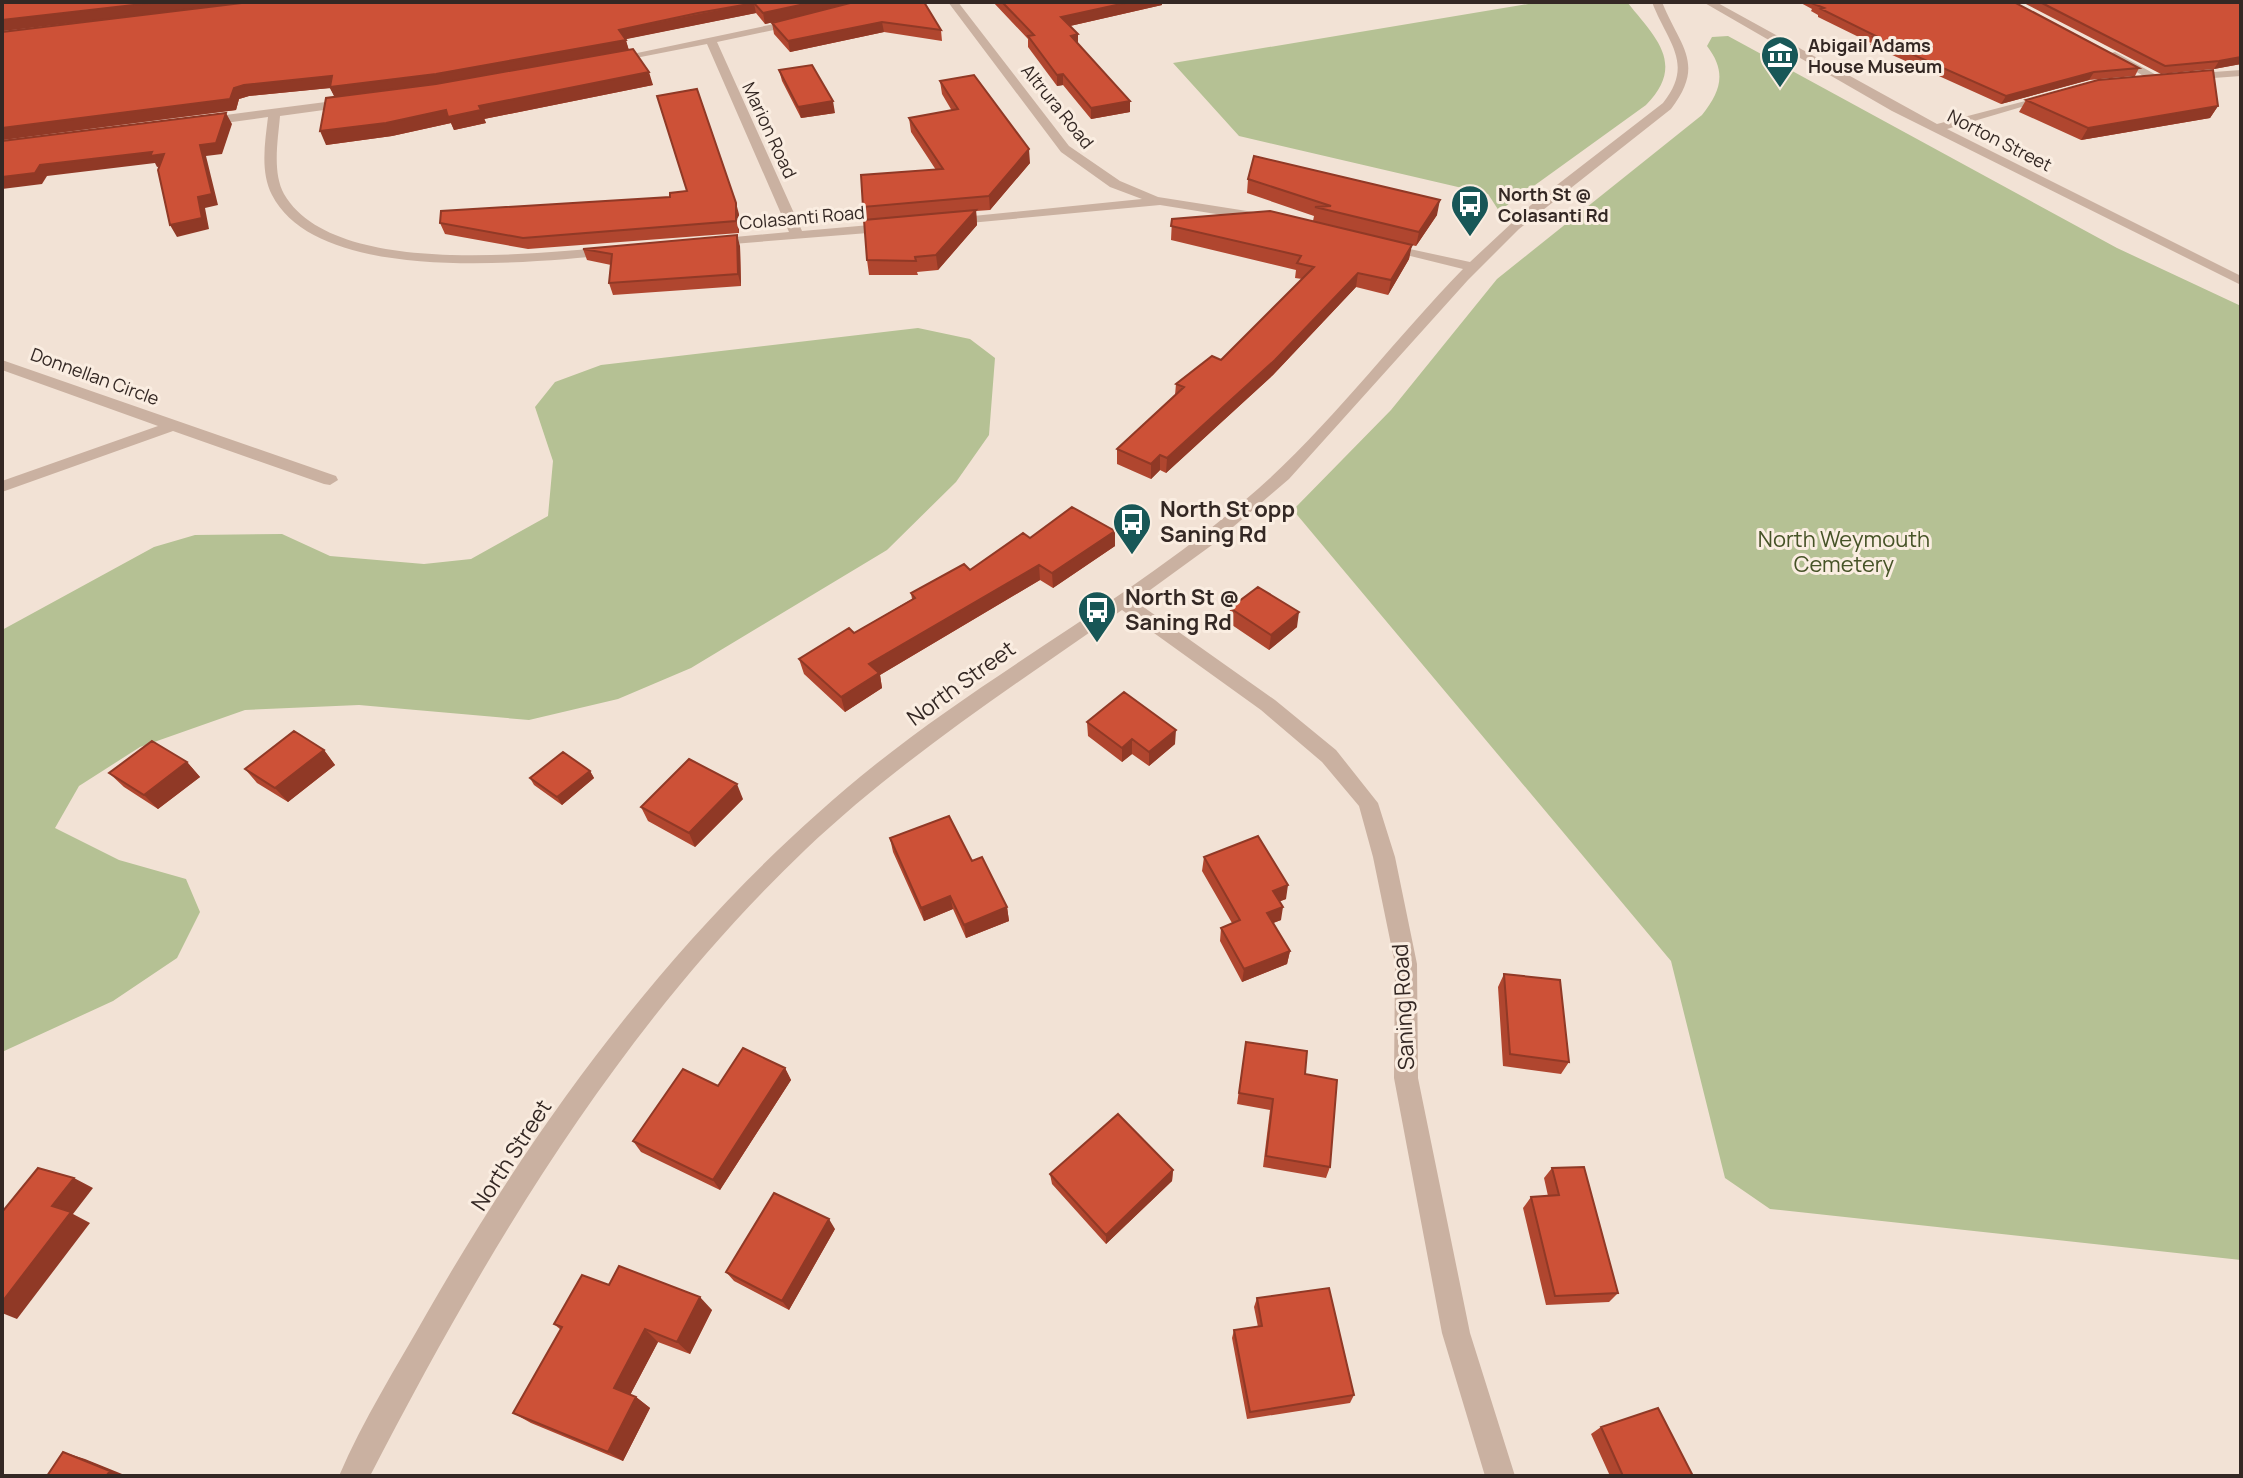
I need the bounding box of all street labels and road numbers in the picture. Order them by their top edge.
street label: Altrura Road [1016,59,1100,153]
street label: Marion Road [737,78,803,182]
street label: Norton Street [1944,103,2056,177]
street label: Colasanti Road [738,200,866,234]
street label: Donnellan Circle [27,342,163,410]
street label: North Street [901,633,1021,732]
street label: Saning Road [1385,943,1421,1071]
street label: North Street [464,1093,558,1216]

